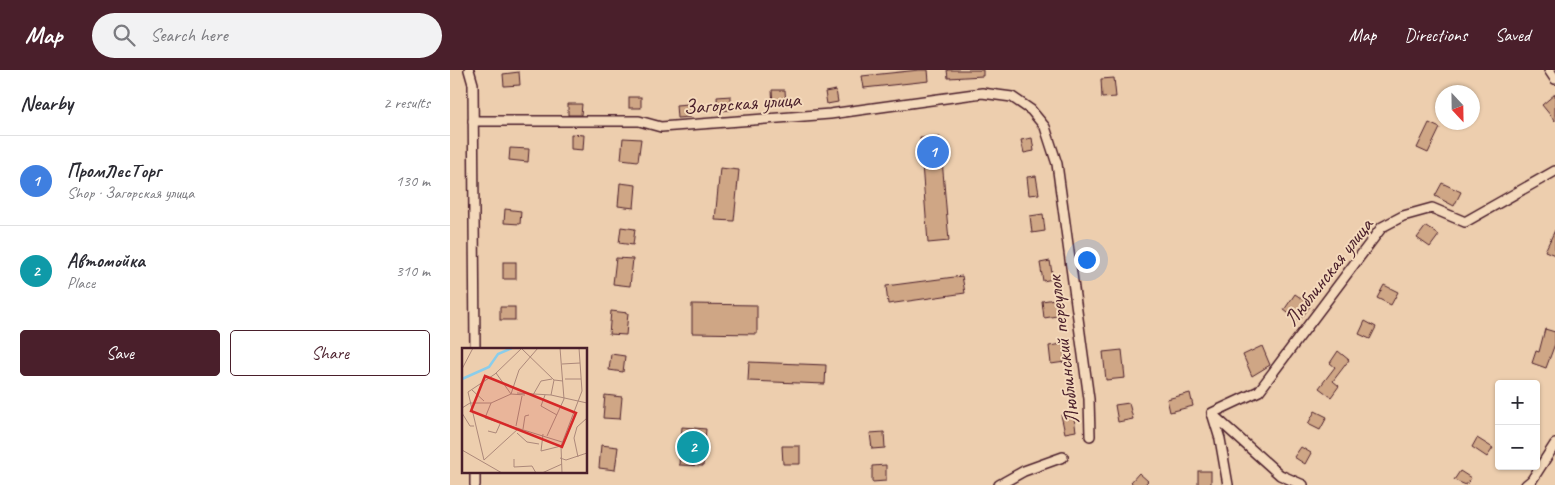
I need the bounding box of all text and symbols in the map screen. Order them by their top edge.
search box [92,13,442,58]
text: Map [25,20,62,50]
icon: search [110,21,138,49]
text: Search here [150,23,228,47]
text: Map [1349,24,1376,46]
text: Directions [1404,24,1467,46]
text: Saved [1495,24,1530,46]
north arrow [1435,85,1480,130]
street label: Загорская улица [683,86,803,120]
text: Nearby [20,90,73,116]
text: 2 results [383,93,430,113]
pin: 1 [917,133,949,171]
text: ПромЛесТорг [67,159,161,183]
text: 1 [32,171,40,191]
text: 130 m [396,171,430,191]
text: Shop · Загорская улица [67,183,194,203]
street label: Люблинская улица [1278,211,1379,331]
your location [1074,247,1100,273]
text: Автомойка [67,249,145,273]
text: 2 [32,261,40,281]
text: 310 m [396,261,430,281]
street label: Люблинский переулок [1041,272,1085,426]
text: Place [67,273,95,293]
button: Save [20,330,220,376]
button: Share [230,330,430,376]
inset map [462,348,588,472]
map controls [1495,380,1540,470]
button: + [1495,380,1540,425]
button: − [1495,425,1540,470]
pin: 2 [677,428,709,466]

